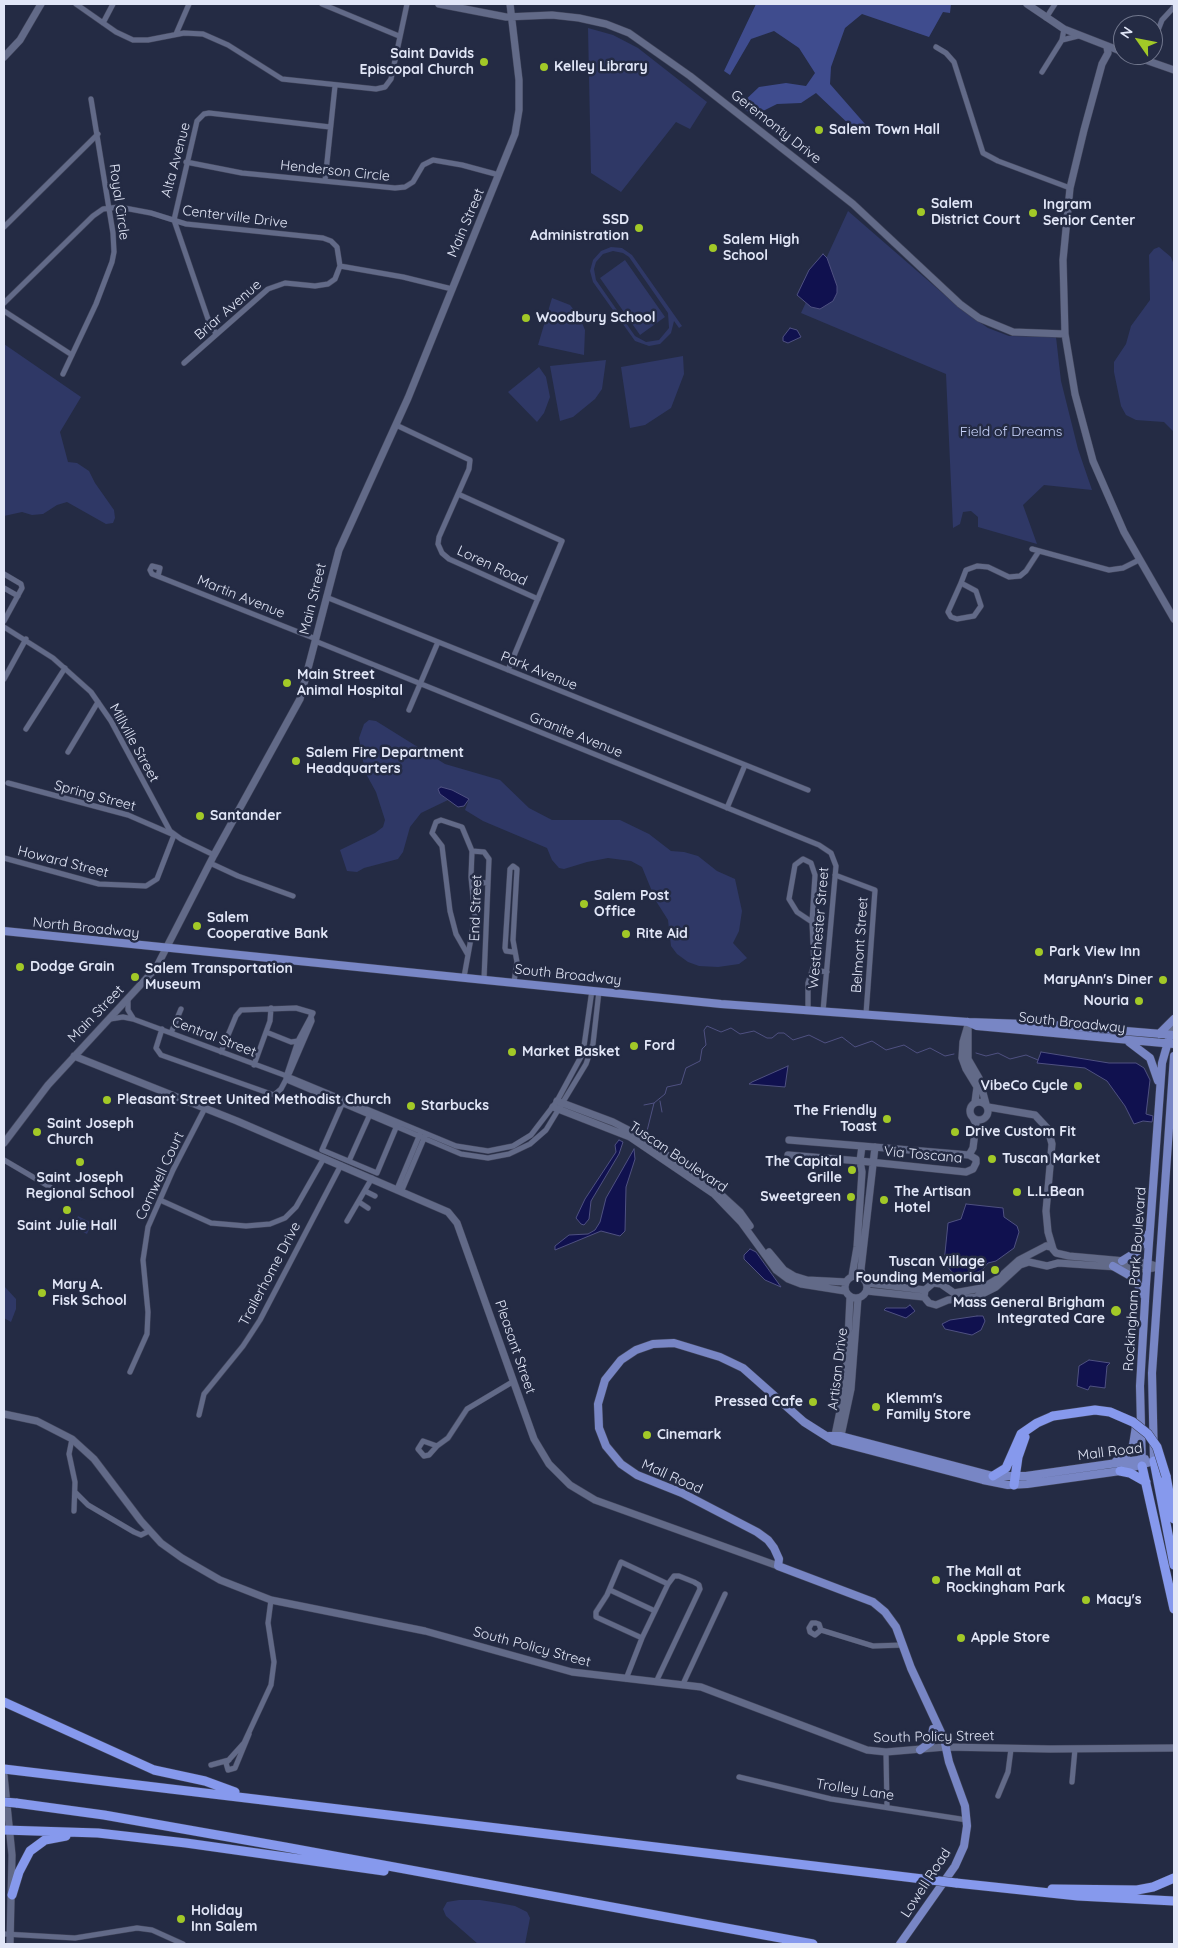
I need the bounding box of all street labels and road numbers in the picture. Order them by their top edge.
street label: Geremonty Drive [727,86,825,168]
street label: Alta Avenue [158,121,194,199]
street label: Henderson Circle [279,157,391,185]
street label: Royal Circle [105,163,133,241]
street label: Main Street [444,186,488,260]
street label: Centerville Drive [181,202,289,232]
street label: Briar Avenue [191,276,265,344]
street label: Loren Road [454,542,530,590]
street label: Main Street [296,561,330,637]
street label: Martin Avenue [195,572,287,622]
street label: Park Avenue [498,648,580,694]
street label: Millville Street [105,701,163,785]
street label: Granite Avenue [527,709,625,761]
street label: Spring Street [52,777,138,815]
street label: Howard Street [16,843,110,881]
street label: Westchester Street [805,866,833,990]
street label: End Street [466,874,486,942]
street label: Belmont Street [848,896,872,994]
street label: North Broadway [32,914,140,942]
street label: South Broadway [514,961,622,989]
street label: Main Street [65,982,127,1046]
street label: South Broadway [1018,1009,1126,1037]
street label: Central Street [169,1013,259,1061]
street label: Tuscan Boulevard [626,1118,730,1196]
street label: Cornwell Court [132,1129,188,1223]
street label: Via Toscana [883,1143,963,1167]
street label: Rockingham Park Boulevard [1120,1186,1150,1372]
street label: Trailerhome Drive [236,1219,304,1329]
street label: Pleasant Street [491,1298,539,1396]
street label: Artisan Drive [825,1327,851,1411]
street label: Mall Road [1077,1440,1143,1464]
street label: Mall Road [639,1456,705,1498]
street label: South Policy Street [471,1623,593,1671]
street label: South Policy Street [873,1728,995,1746]
street label: Trolley Lane [815,1776,895,1804]
street label: Lowell Road [897,1845,955,1921]

